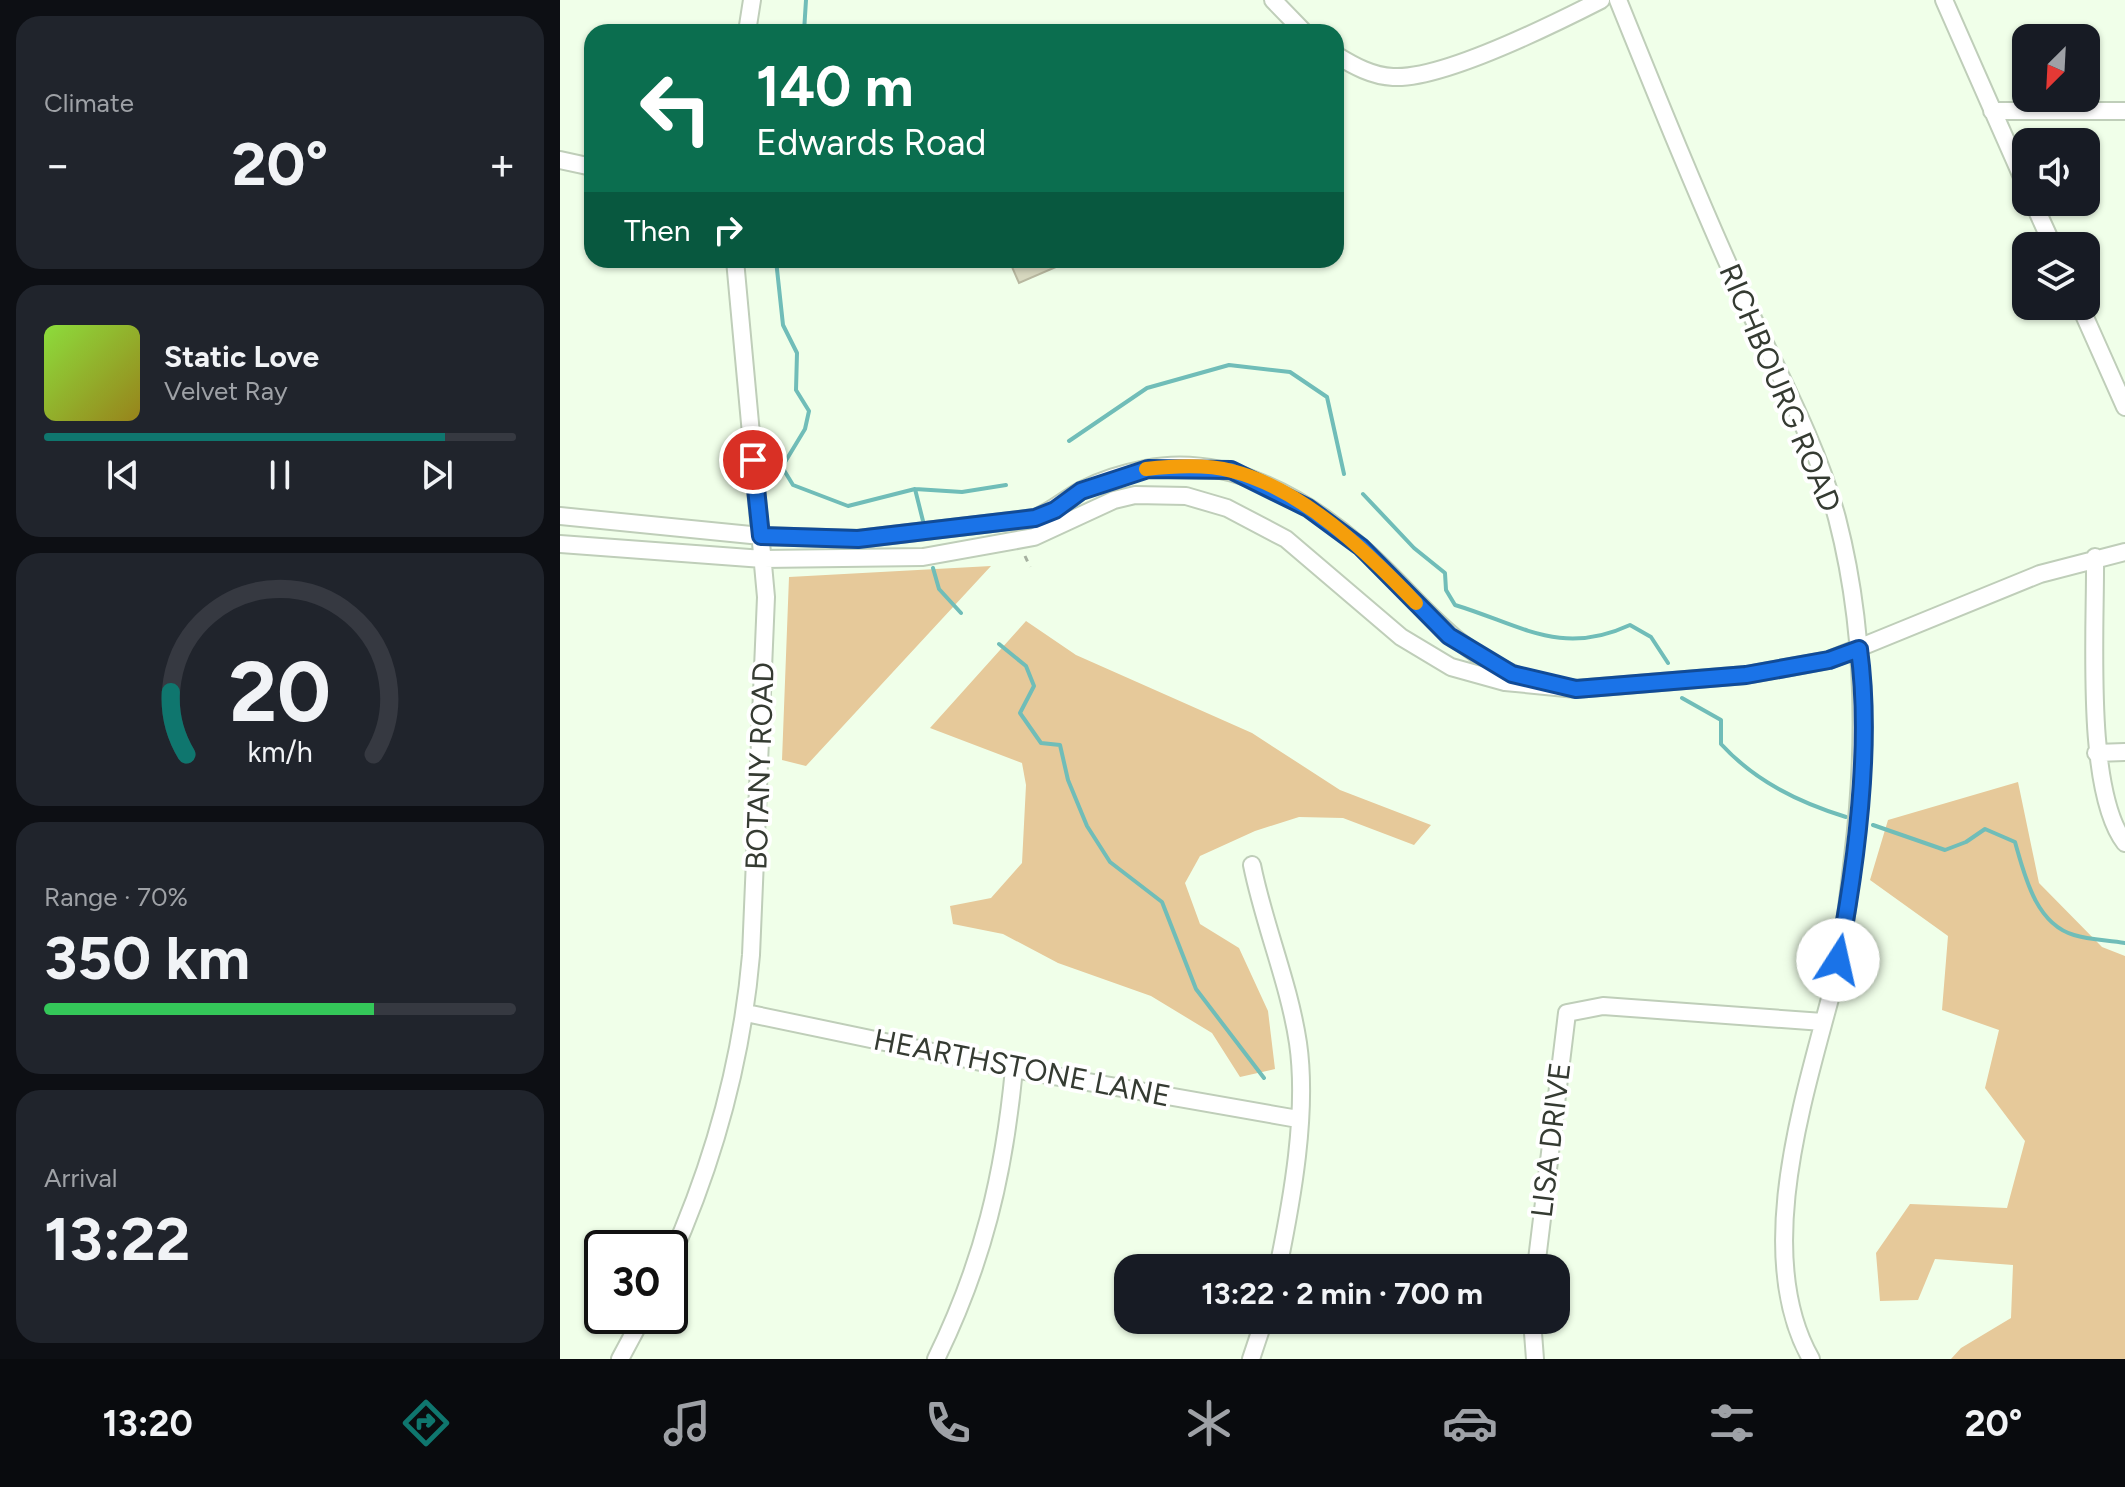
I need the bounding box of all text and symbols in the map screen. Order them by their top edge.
north arrow [2012,24,2100,112]
map controls [2012,24,2100,320]
text: 140 m [756,53,914,120]
icon: left [624,56,728,160]
text: Climate [44,87,134,119]
text: Edwards Road [756,121,986,164]
text: 20° [232,128,328,200]
button: sound [2012,128,2100,216]
text: − [44,138,71,191]
text: + [489,138,516,191]
icon: right [706,208,750,252]
text: Then [624,212,690,249]
button: layers [2012,232,2100,320]
street label: RICHBOURG ROAD [1711,258,1849,517]
text: Static Love [164,338,319,375]
text: Velvet Ray [164,375,288,407]
pin [719,426,787,494]
icon: arrive [731,438,775,482]
icon: previous [101,453,145,497]
icon: pause [258,453,302,497]
icon: next [415,453,459,497]
text: 20 [229,642,331,742]
street label: BOTANY ROAD [737,661,782,871]
text: km/h [247,736,313,770]
text: Range · 70% [44,881,188,913]
position arrow [1796,918,1880,1002]
text: 350 km [44,922,250,994]
street label: HEARTHSTONE LANE [870,1021,1174,1114]
street label: LISA DRIVE [1523,1060,1578,1220]
text: Arrival [44,1162,117,1194]
text: 13:22 [44,1203,190,1275]
speed limit sign: 30 [584,1230,688,1334]
text: 13:22 · 2 min · 700 m [1201,1275,1483,1312]
icon: directions [398,1395,454,1451]
icon: music [659,1395,715,1451]
icon: phone [920,1395,976,1451]
icon: climate [1181,1395,1237,1451]
icon: car [1442,1395,1498,1451]
icon: filters [1704,1395,1760,1451]
text: 13:20 [103,1402,193,1445]
text: 20° [1965,1402,2022,1445]

